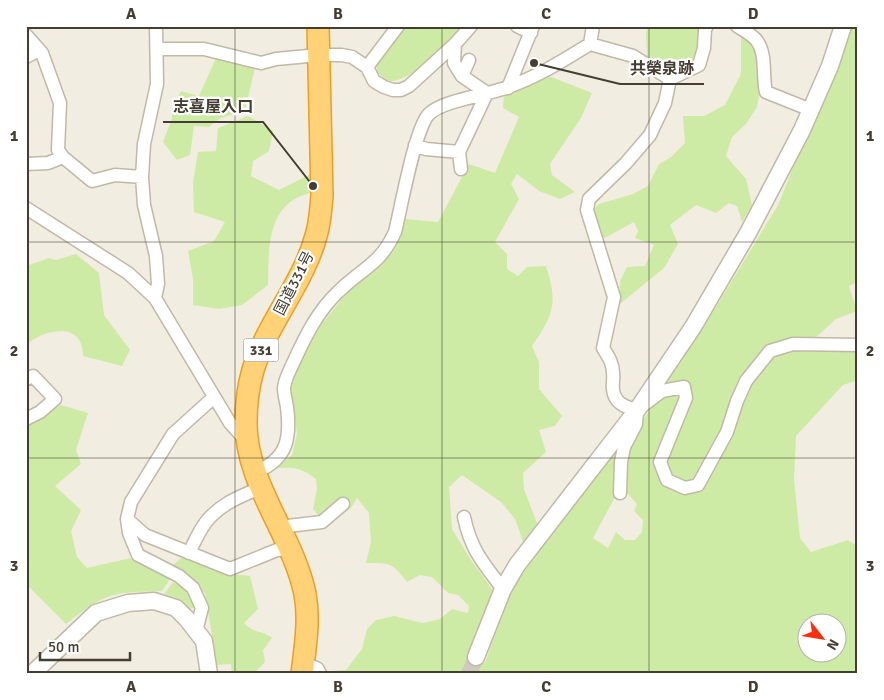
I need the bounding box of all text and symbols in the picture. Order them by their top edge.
text: A [126,4,137,24]
text: B [333,4,343,24]
text: C [541,4,551,24]
text: D [748,4,759,24]
callout: 共榮泉跡 [620,53,704,84]
text: 共榮泉跡 [630,59,694,79]
callout: 志喜屋入口 [163,91,263,122]
text: 志喜屋入口 [173,97,253,117]
text: 1 [10,126,19,146]
text: 1 [866,126,875,146]
street label: 国道331号 [270,248,318,318]
road number: 331 [244,338,278,362]
text: 2 [10,341,18,361]
text: 2 [866,341,874,361]
text: 3 [10,556,18,576]
text: 3 [866,556,874,576]
north arrow [796,612,846,662]
scale bar [40,630,130,662]
text: N [823,636,843,653]
text: 50 m [48,638,79,656]
text: A [126,677,137,697]
text: B [333,677,343,697]
text: C [541,677,551,697]
text: D [748,677,759,697]

